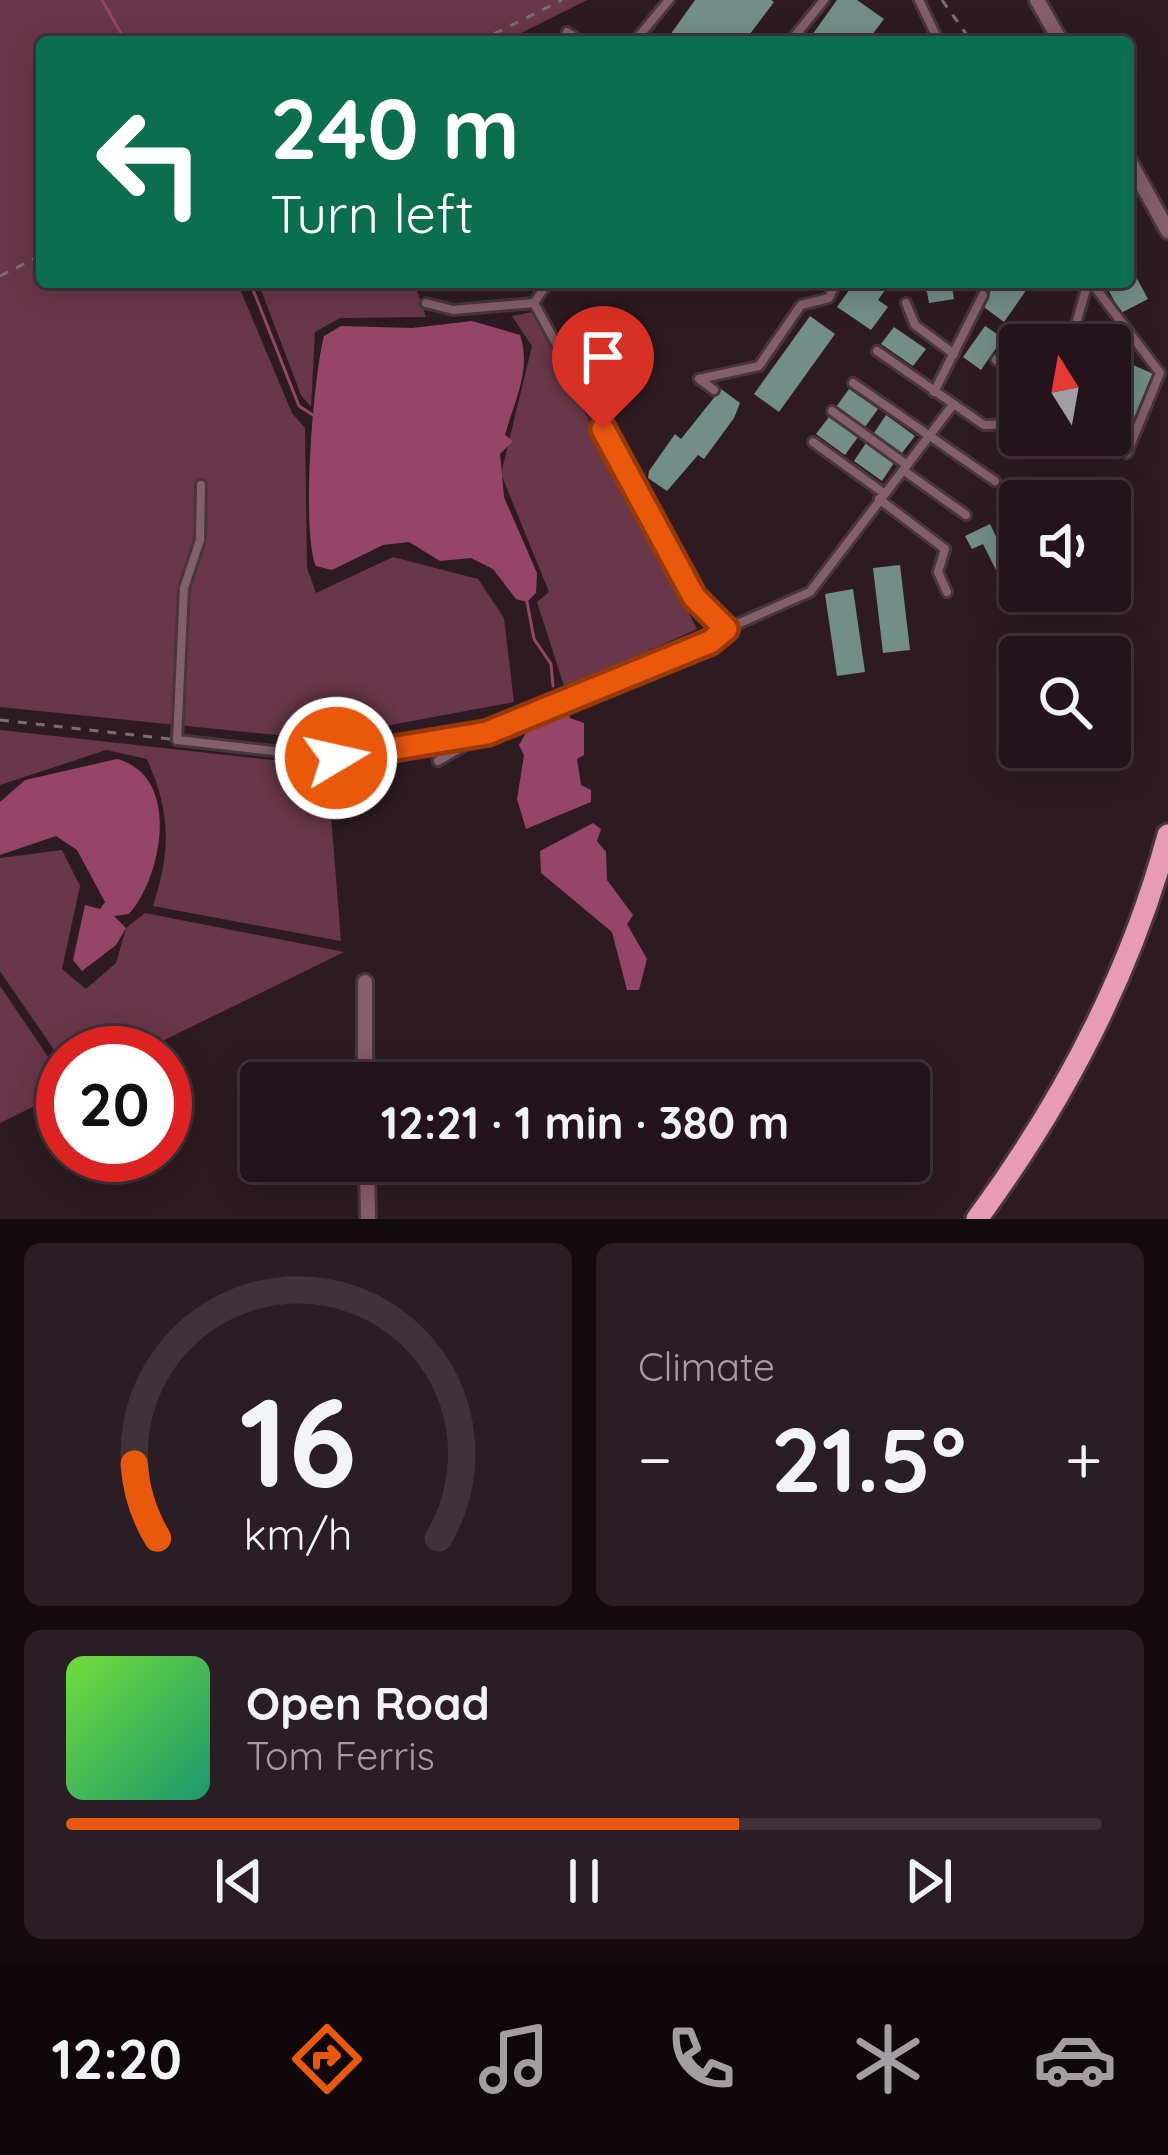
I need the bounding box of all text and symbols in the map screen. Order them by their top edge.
text: 240 m [270,75,520,180]
icon: left [72,84,228,240]
text: Turn left [270,179,474,247]
pin [552,306,654,429]
icon: arrive [570,324,636,390]
north arrow [999,324,1131,456]
map controls [999,324,1131,768]
button: sound [999,480,1131,612]
button: search [999,636,1131,768]
position arrow [273,695,399,821]
speed limit sign: 20 [36,1026,192,1182]
text: 12:21 · 1 min · 380 m [381,1094,789,1150]
text: Climate [638,1342,775,1391]
text: 16 [239,1362,357,1518]
text: 21.5° [771,1402,966,1515]
text: − [638,1417,672,1500]
text: + [1065,1417,1102,1500]
text: km/h [244,1506,352,1560]
text: Open Road [246,1675,490,1731]
text: Tom Ferris [246,1731,435,1780]
icon: previous [206,1848,272,1914]
icon: pause [551,1848,617,1914]
icon: next [896,1848,962,1914]
icon: directions [285,2017,369,2101]
icon: music [472,2017,556,2101]
icon: phone [659,2017,743,2101]
icon: climate [846,2017,930,2101]
icon: car [1033,2017,1117,2101]
text: 12:20 [51,2025,182,2093]

